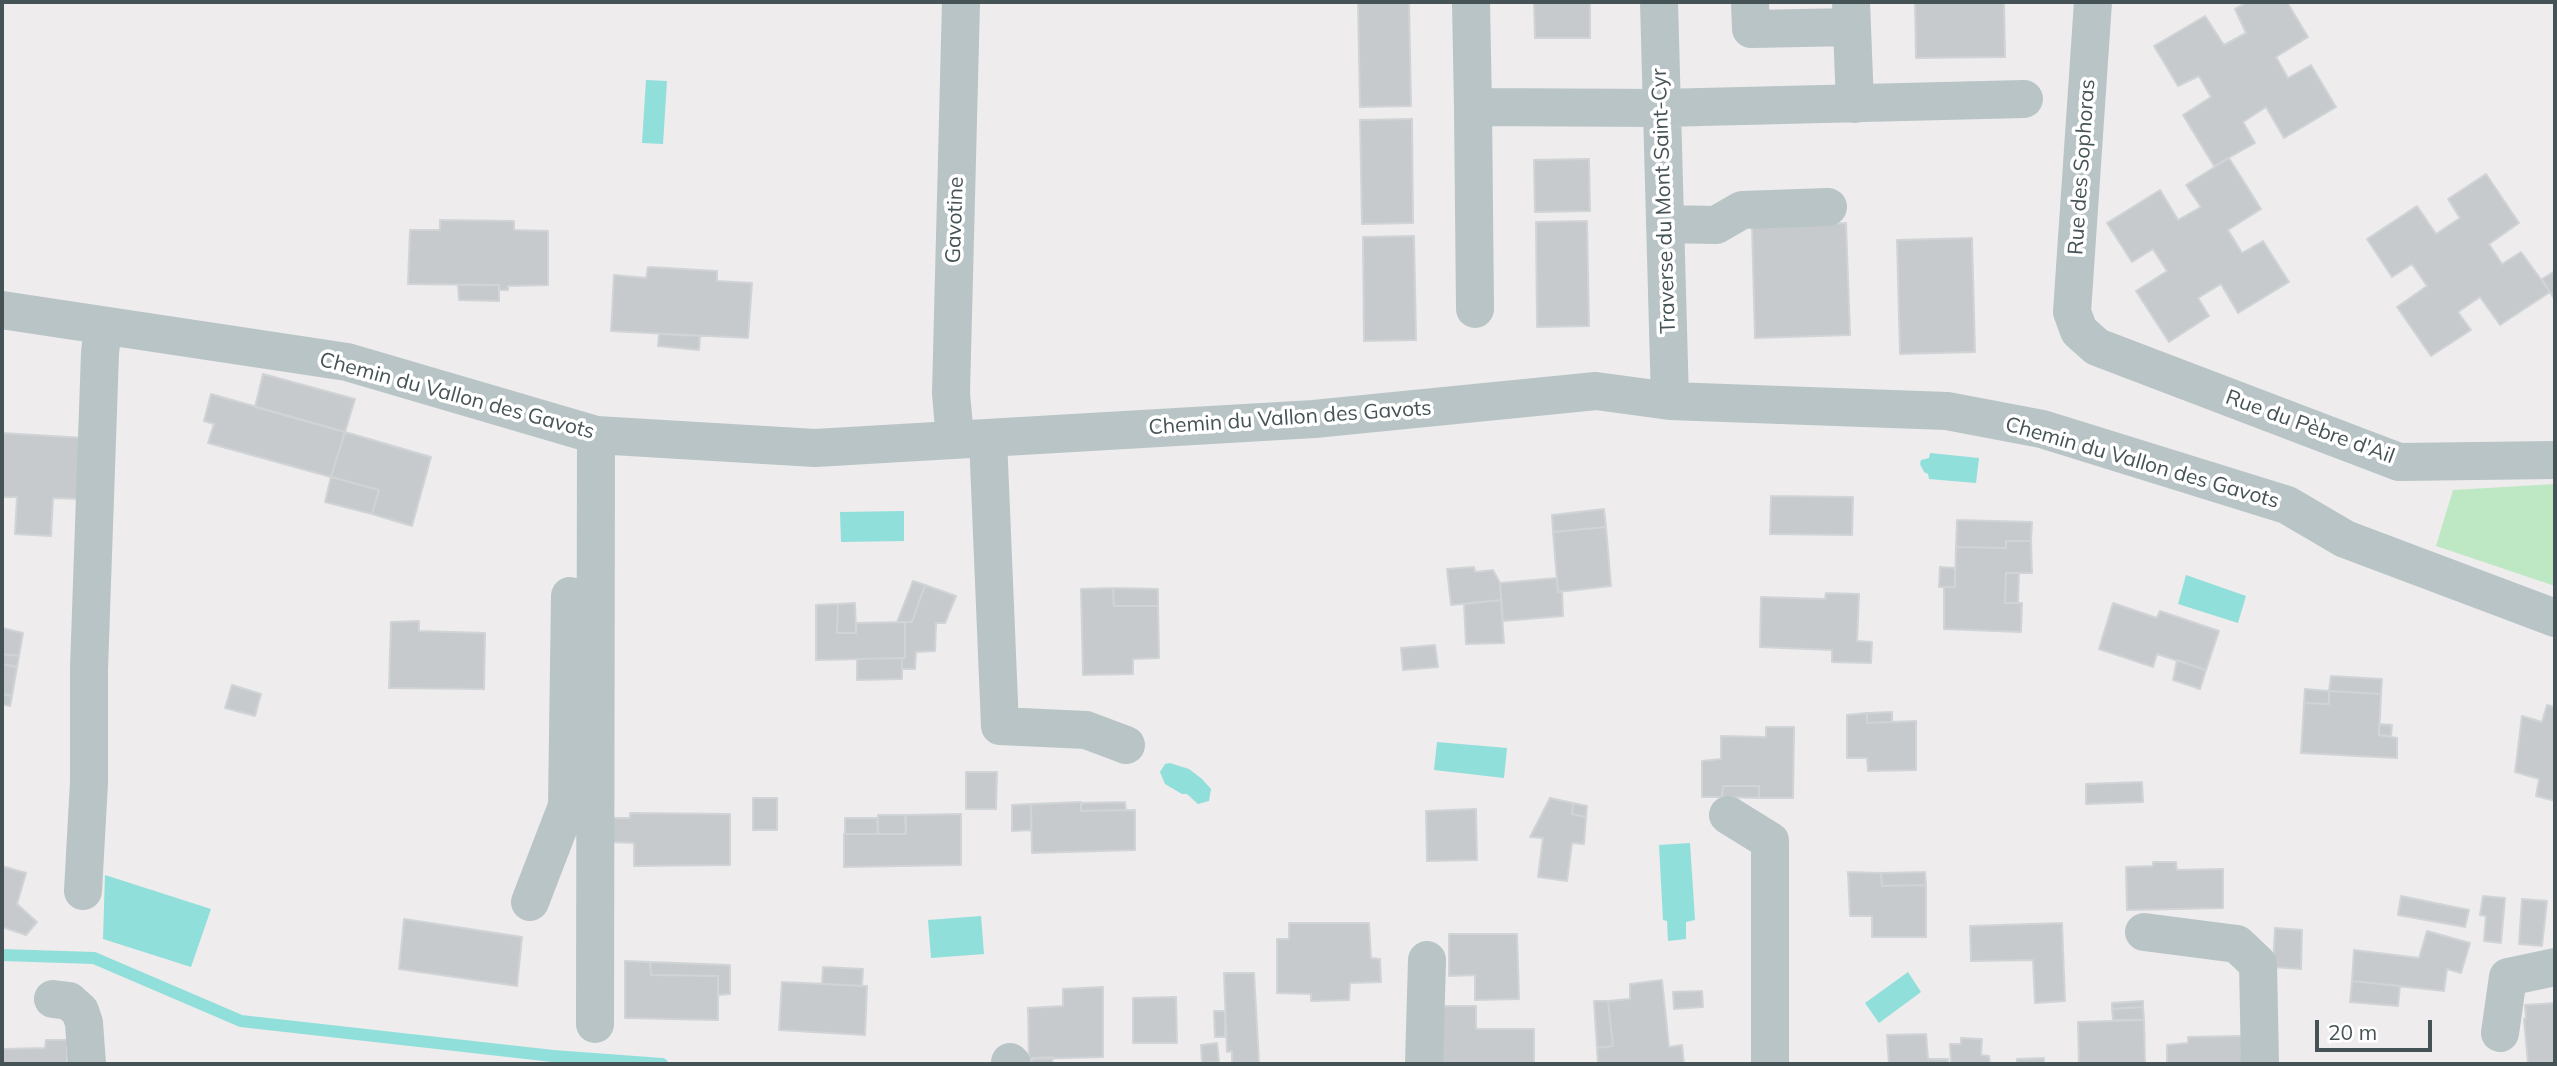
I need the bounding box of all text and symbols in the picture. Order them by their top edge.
street label: Traverse du Mont Saint-Cyr [1647,68,1681,334]
street label: Rue des Sophoras [2063,78,2101,256]
street label: Gavotine [941,176,969,264]
street label: Chemin du Vallon des Gavots [317,347,597,445]
street label: Rue du Pèbre d'Ail [2222,385,2398,469]
street label: Chemin du Vallon des Gavots [1148,396,1432,440]
street label: Chemin du Vallon des Gavots [2002,412,2282,514]
scale bar [2319,1006,2436,1050]
text: 20 m [2328,1019,2377,1045]

